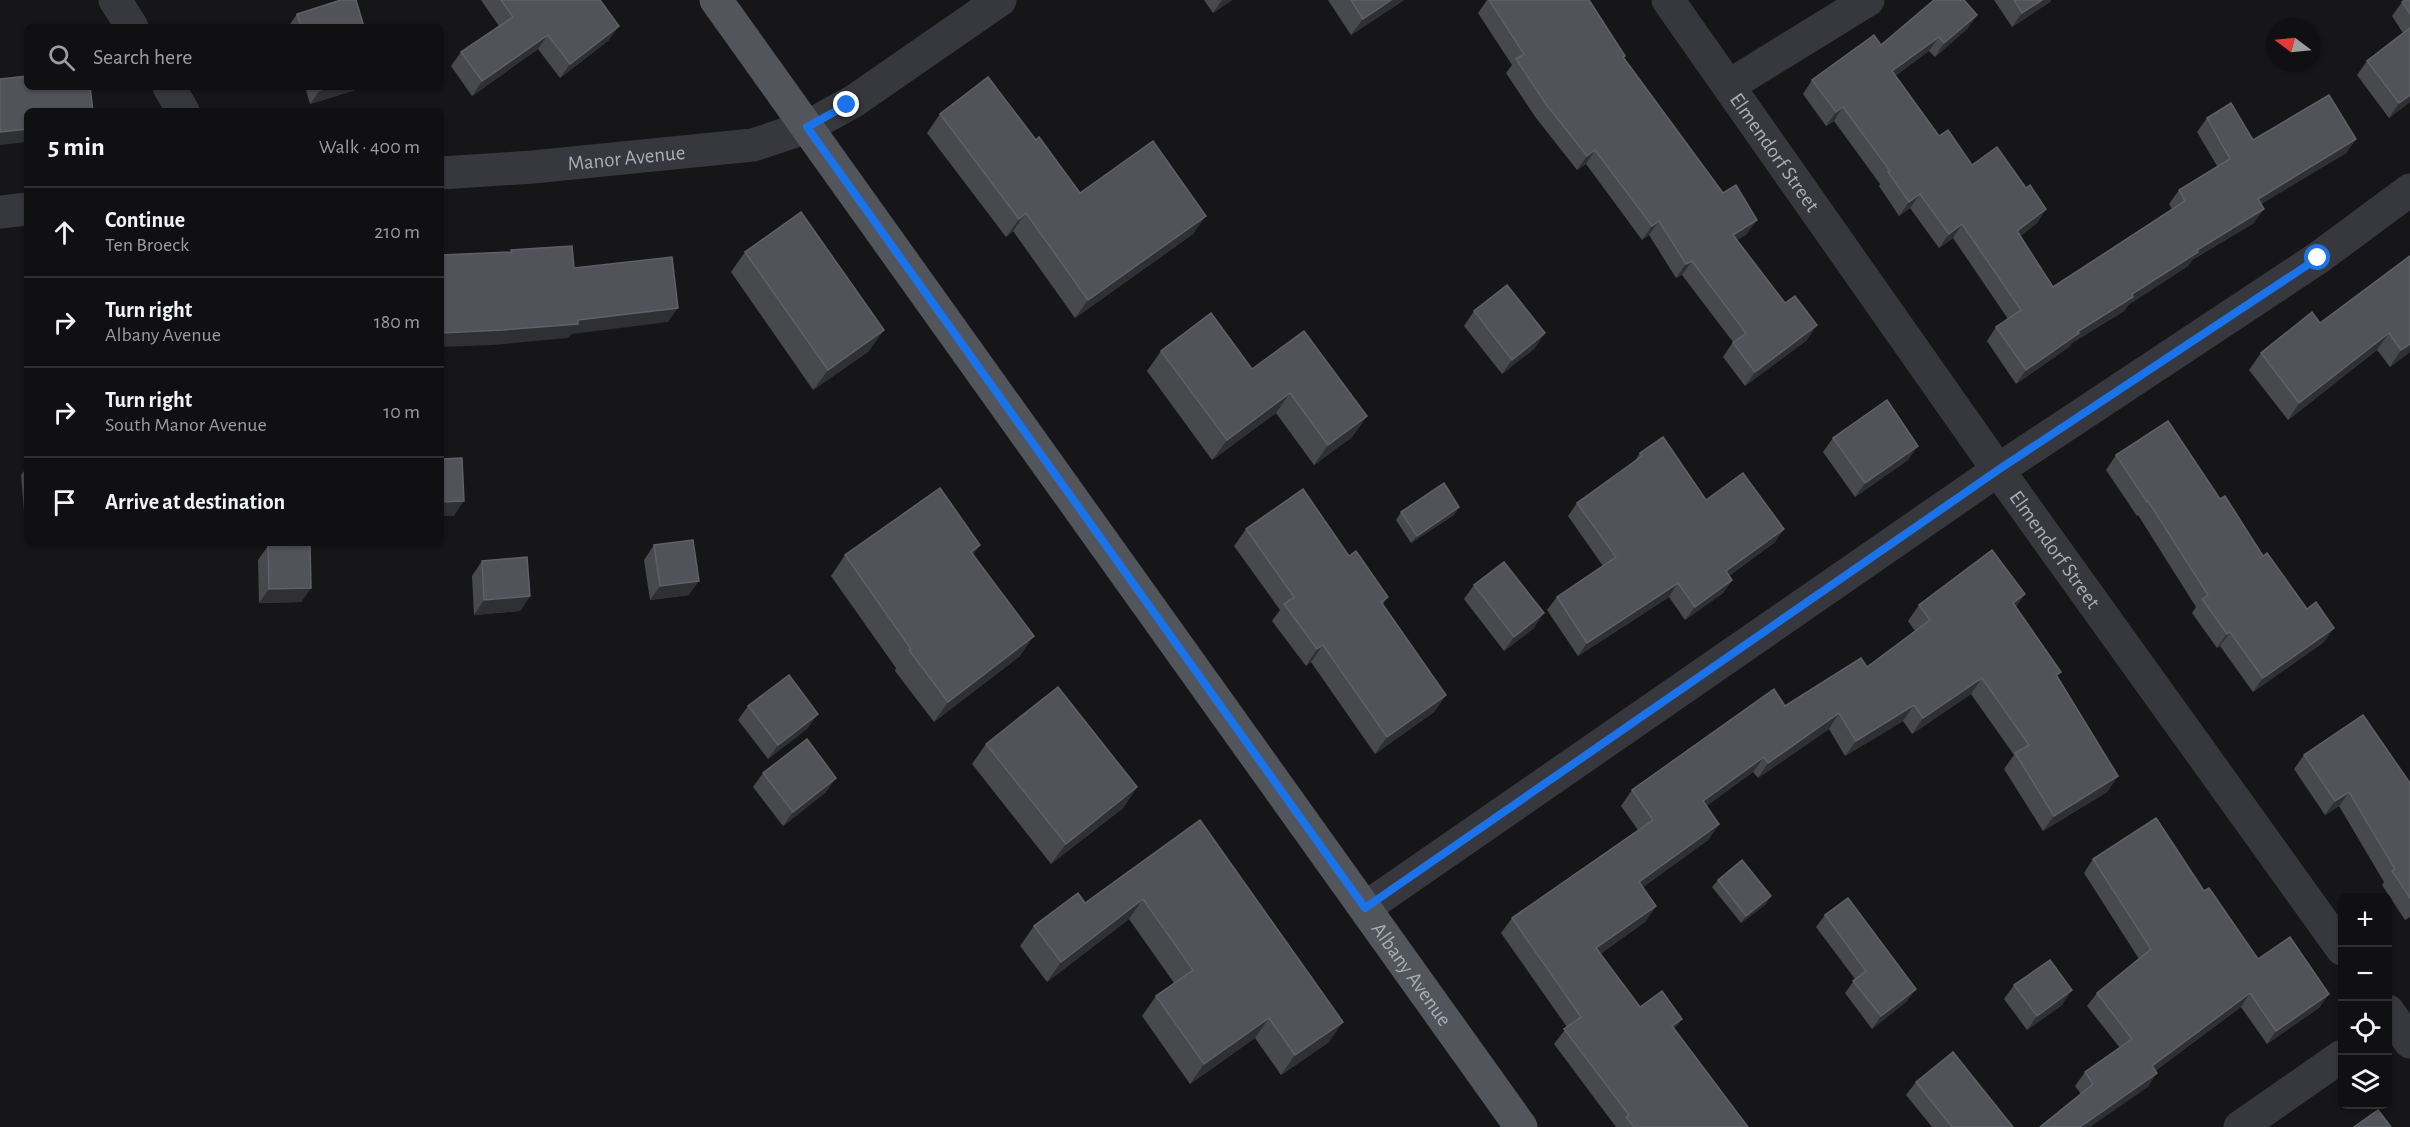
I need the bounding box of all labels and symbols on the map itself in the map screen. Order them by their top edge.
north arrow [2266,18,2320,72]
street label: Elmendorf Street [1726,89,1823,216]
route end [833,91,859,117]
street label: Manor Avenue [566,142,686,174]
route start [2304,244,2330,270]
street label: Elmendorf Street [2005,487,2104,613]
street label: Albany Avenue [1367,919,1455,1030]

